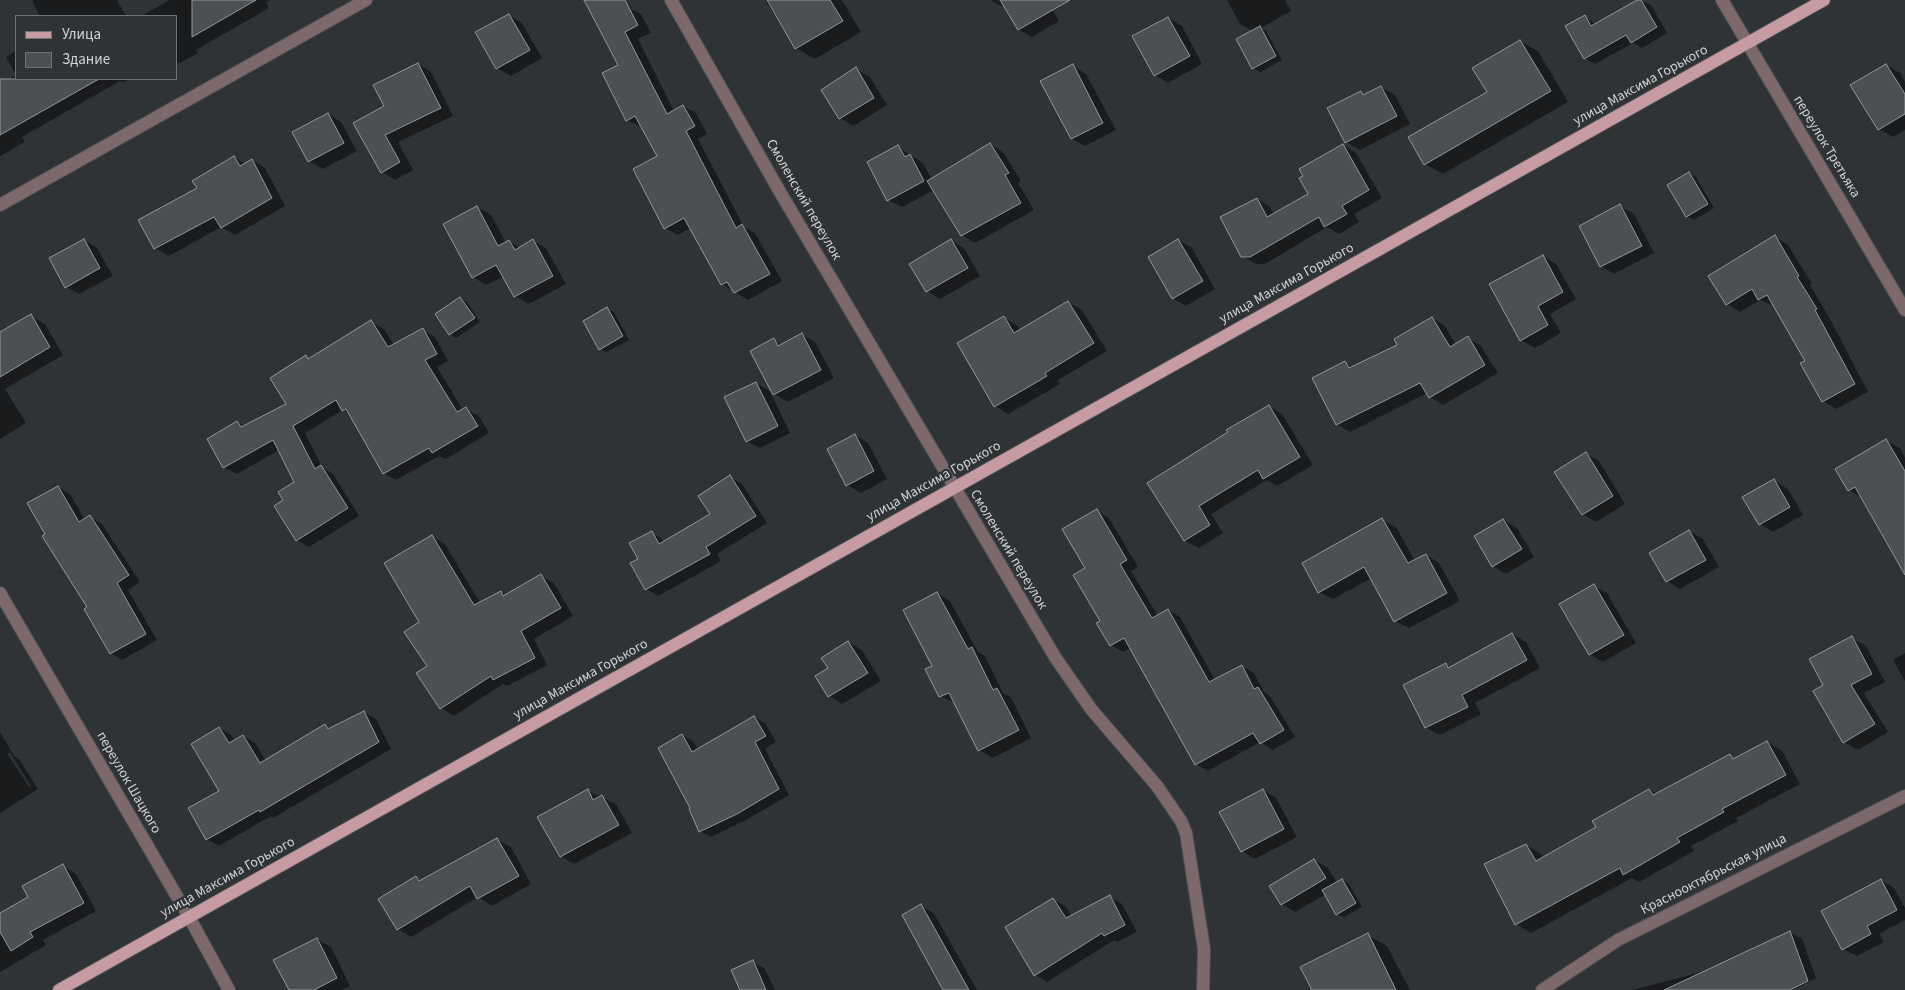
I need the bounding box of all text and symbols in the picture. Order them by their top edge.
legend [15,15,178,80]
text: Улица [62,24,101,45]
street label: улица Максима Горького [1571,42,1711,130]
text: Здание [62,49,110,70]
street label: переулок Третьяка [1789,93,1863,201]
street label: Смоленский переулок [762,137,844,263]
street label: улица Максима Горького [1217,240,1357,328]
street label: улица Максима Горького [864,438,1004,526]
street label: Смоленский переулок [966,487,1050,613]
street label: улица Максима Горького [511,636,651,724]
street label: переулок Шацкого [92,729,164,837]
street label: Краснооктябрьская улица [1638,831,1790,919]
street label: улица Максима Горького [158,834,298,922]

